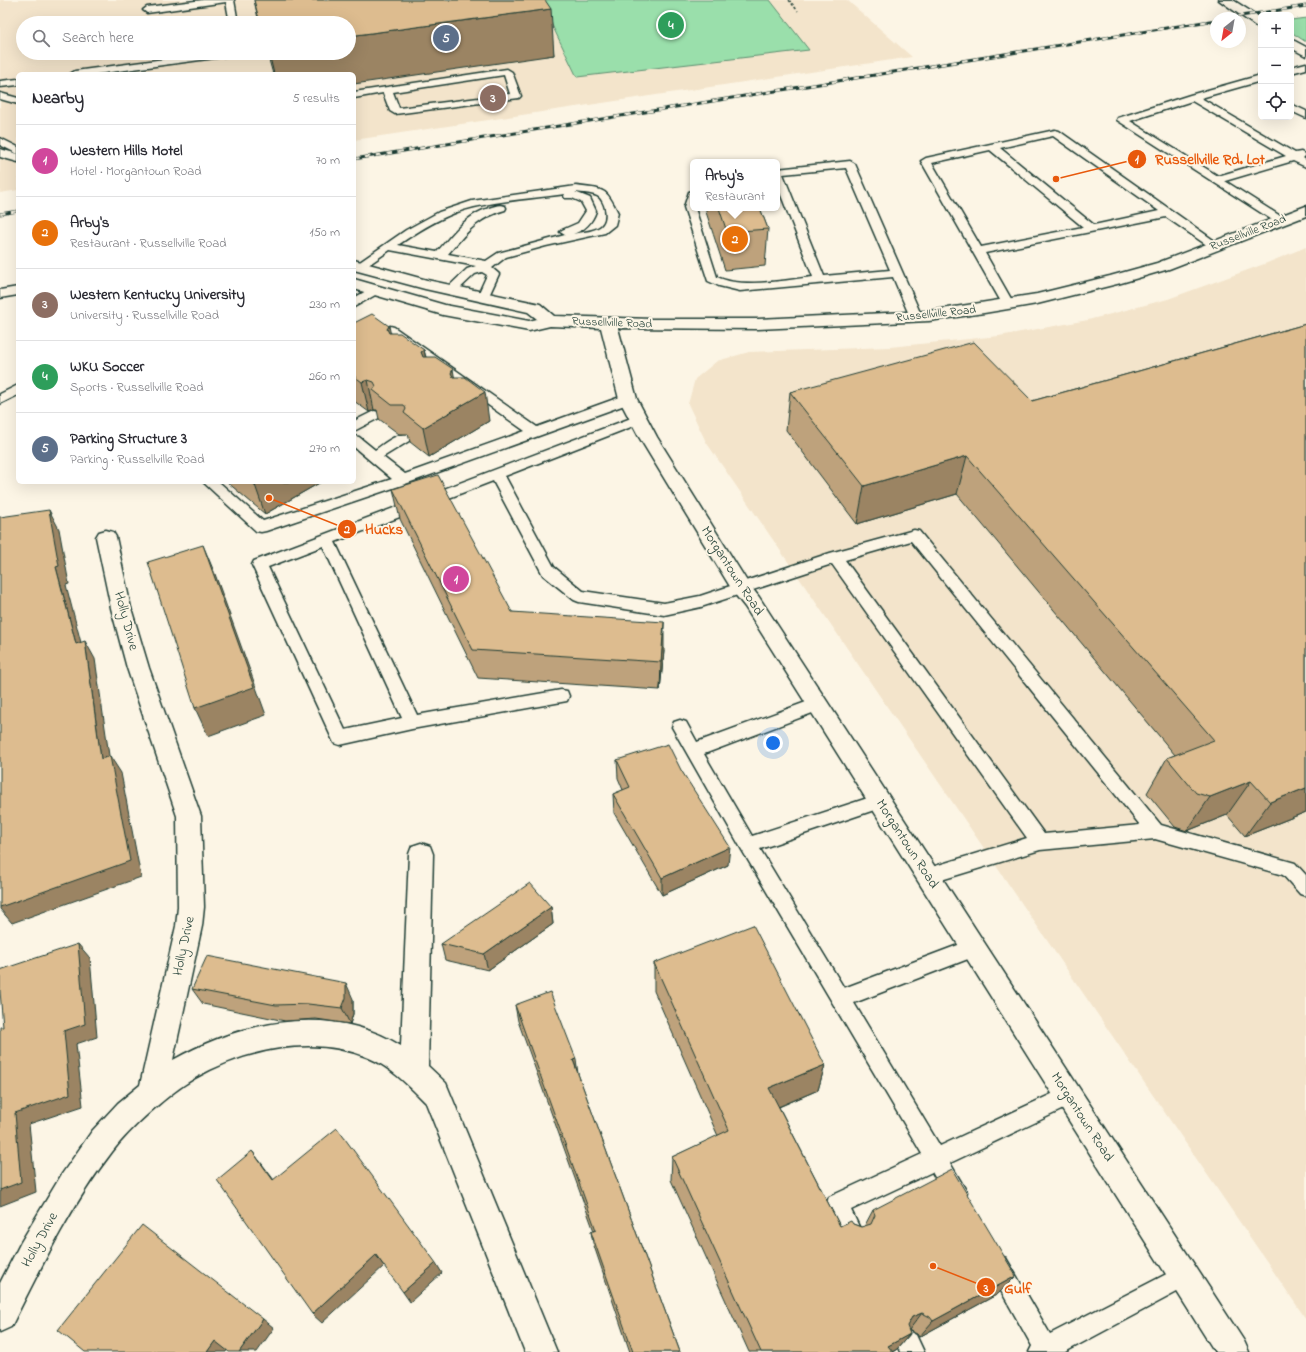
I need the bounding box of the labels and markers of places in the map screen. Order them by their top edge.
pin: 4 [658,10,684,40]
pin: 5 [433,23,459,53]
pin: 3 [480,83,506,113]
callout: Russellville Rd. Lot [1127,145,1273,172]
pin: 2 [722,224,748,254]
callout: Hucks [337,516,411,543]
pin: 1 [443,564,469,594]
callout: Gulf [976,1274,1040,1301]

